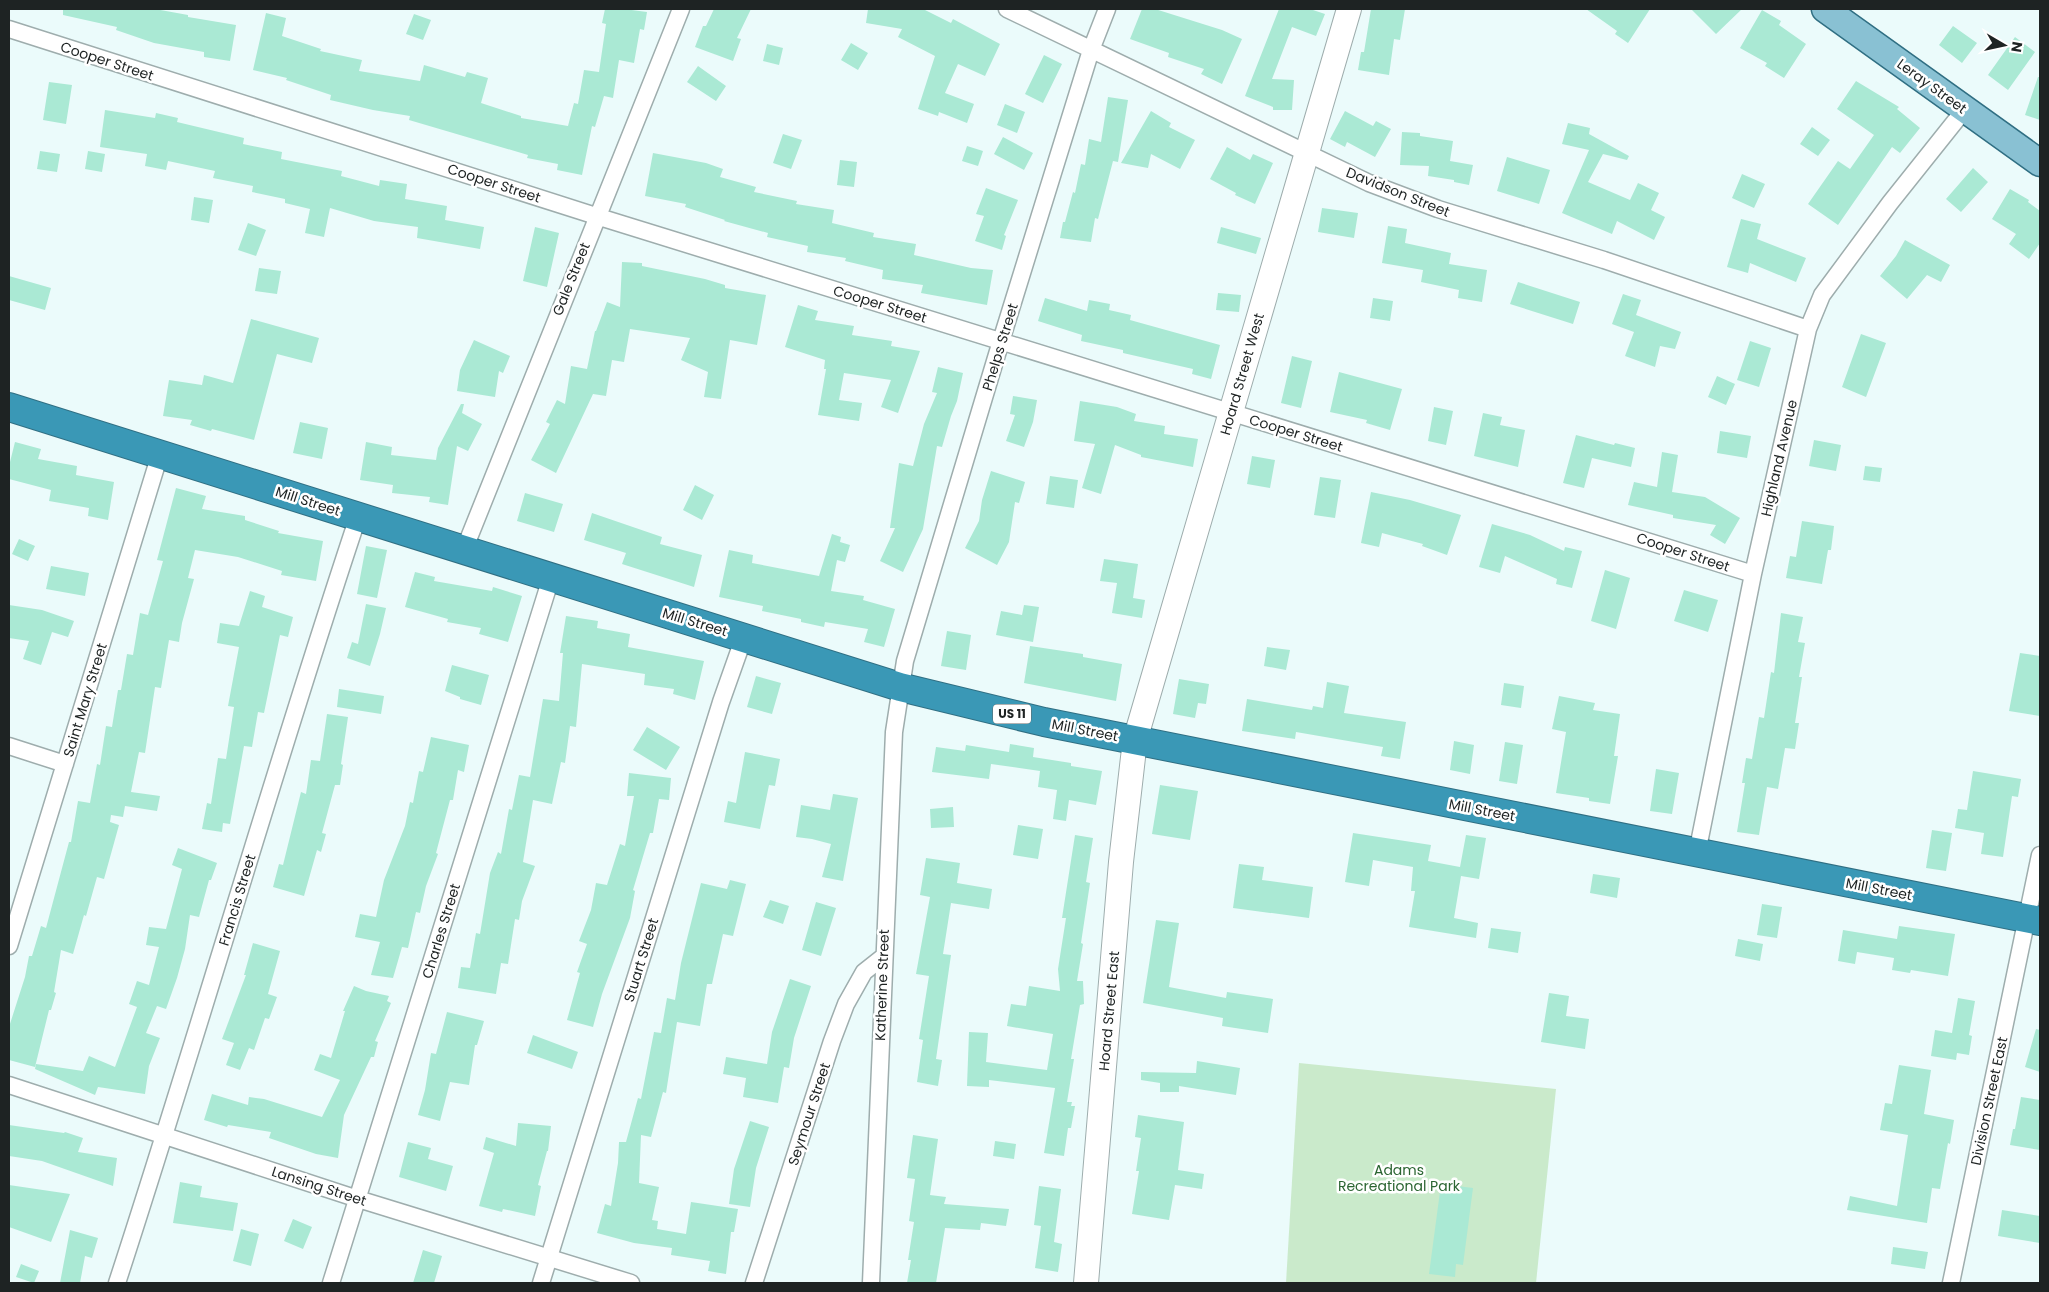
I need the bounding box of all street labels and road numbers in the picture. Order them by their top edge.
street label: Cooper Street [58,37,156,85]
street label: Leray Street [1893,54,1971,118]
street label: Cooper Street [445,159,543,207]
street label: Davidson Street [1343,162,1453,222]
street label: Gale Street [547,239,595,319]
street label: Cooper Street [831,280,929,328]
street label: Phelps Street [977,301,1023,393]
street label: Hoard Street West [1215,311,1269,437]
street label: Highland Avenue [1756,397,1802,518]
street label: Cooper Street [1247,409,1345,457]
street label: Mill Street [273,481,343,521]
street label: Cooper Street [1634,528,1732,576]
street label: Mill Street [660,603,730,641]
street label: Saint Mary Street [58,641,112,759]
road number: US 11 [993,704,1031,724]
street label: Mill Street [1050,714,1120,746]
street label: Mill Street [1447,794,1517,826]
street label: Francis Street [214,852,260,948]
street label: Mill Street [1844,873,1914,905]
street label: Charles Street [417,881,465,981]
street label: Stuart Street [619,916,663,1004]
street label: Katherine Street [870,929,894,1041]
street label: Hoard Street East [1094,950,1124,1072]
street label: Division Street East [1966,1035,2012,1167]
street label: Seymour Street [783,1060,835,1168]
street label: Lansing Street [269,1161,369,1211]

